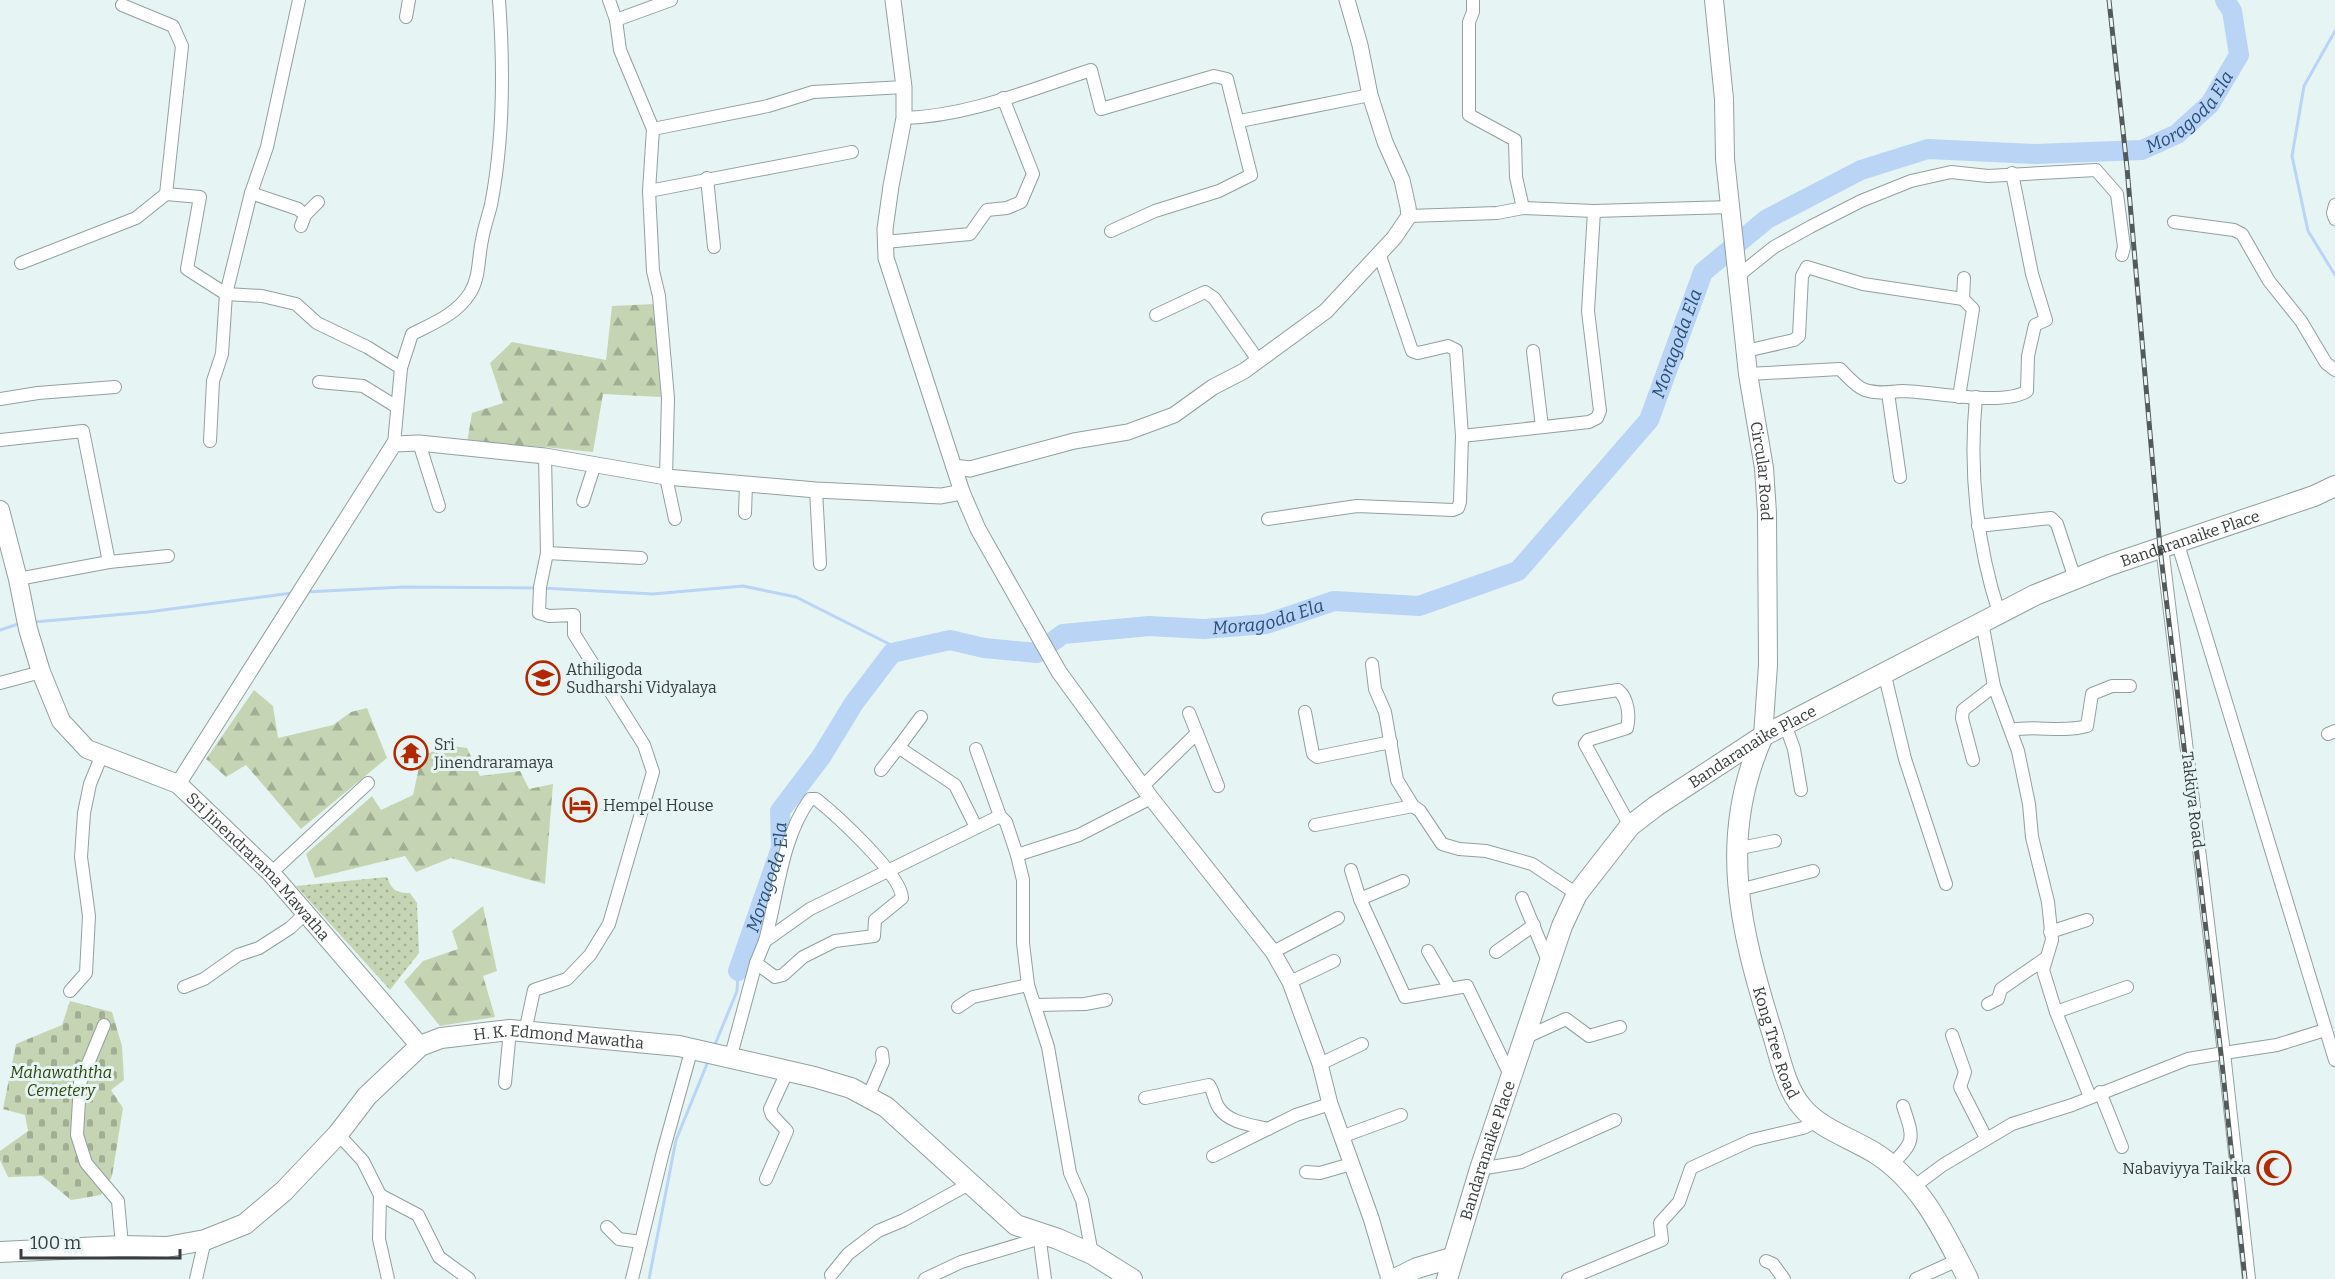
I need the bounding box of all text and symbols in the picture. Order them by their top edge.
water label: Moragoda Ela [2142,67,2238,158]
water label: Moragoda Ela [1647,286,1707,401]
street label: Circular Road [1747,420,1777,522]
street label: Bandaranaike Place [2118,506,2262,570]
water label: Moragoda Ela [1211,594,1327,639]
school or university icon: Athiligoda Sudharshi Vidyalaya [525,660,561,696]
place label: Athiligoda Sudharshi Vidyalaya [566,660,717,697]
street label: Bandaranaike Place [1685,701,1819,792]
temple icon: Sri Jinendraramaya [393,735,429,771]
place label: Sri Jinendraramaya [433,735,554,772]
street label: Takkiya Road [2178,751,2208,850]
hotel icon: Hempel House [562,787,598,823]
street label: Sri Jinendrarama Mawatha [183,788,334,944]
place label: Hempel House [603,796,714,815]
water label: Moragoda Ela [741,822,792,935]
street label: Kong Tree Road [1749,984,1804,1102]
street label: H. K. Edmond Mawatha [472,1021,645,1052]
park label: Mahawaththa Cemetery [10,1063,112,1100]
street label: Bandaranaike Place [1456,1078,1519,1222]
mosque icon: Nabaviyya Taikka [2256,1150,2292,1186]
place label: Nabaviyya Taikka [2122,1159,2251,1178]
scale bar [21,1222,180,1260]
text: 100 m [30,1232,81,1254]

